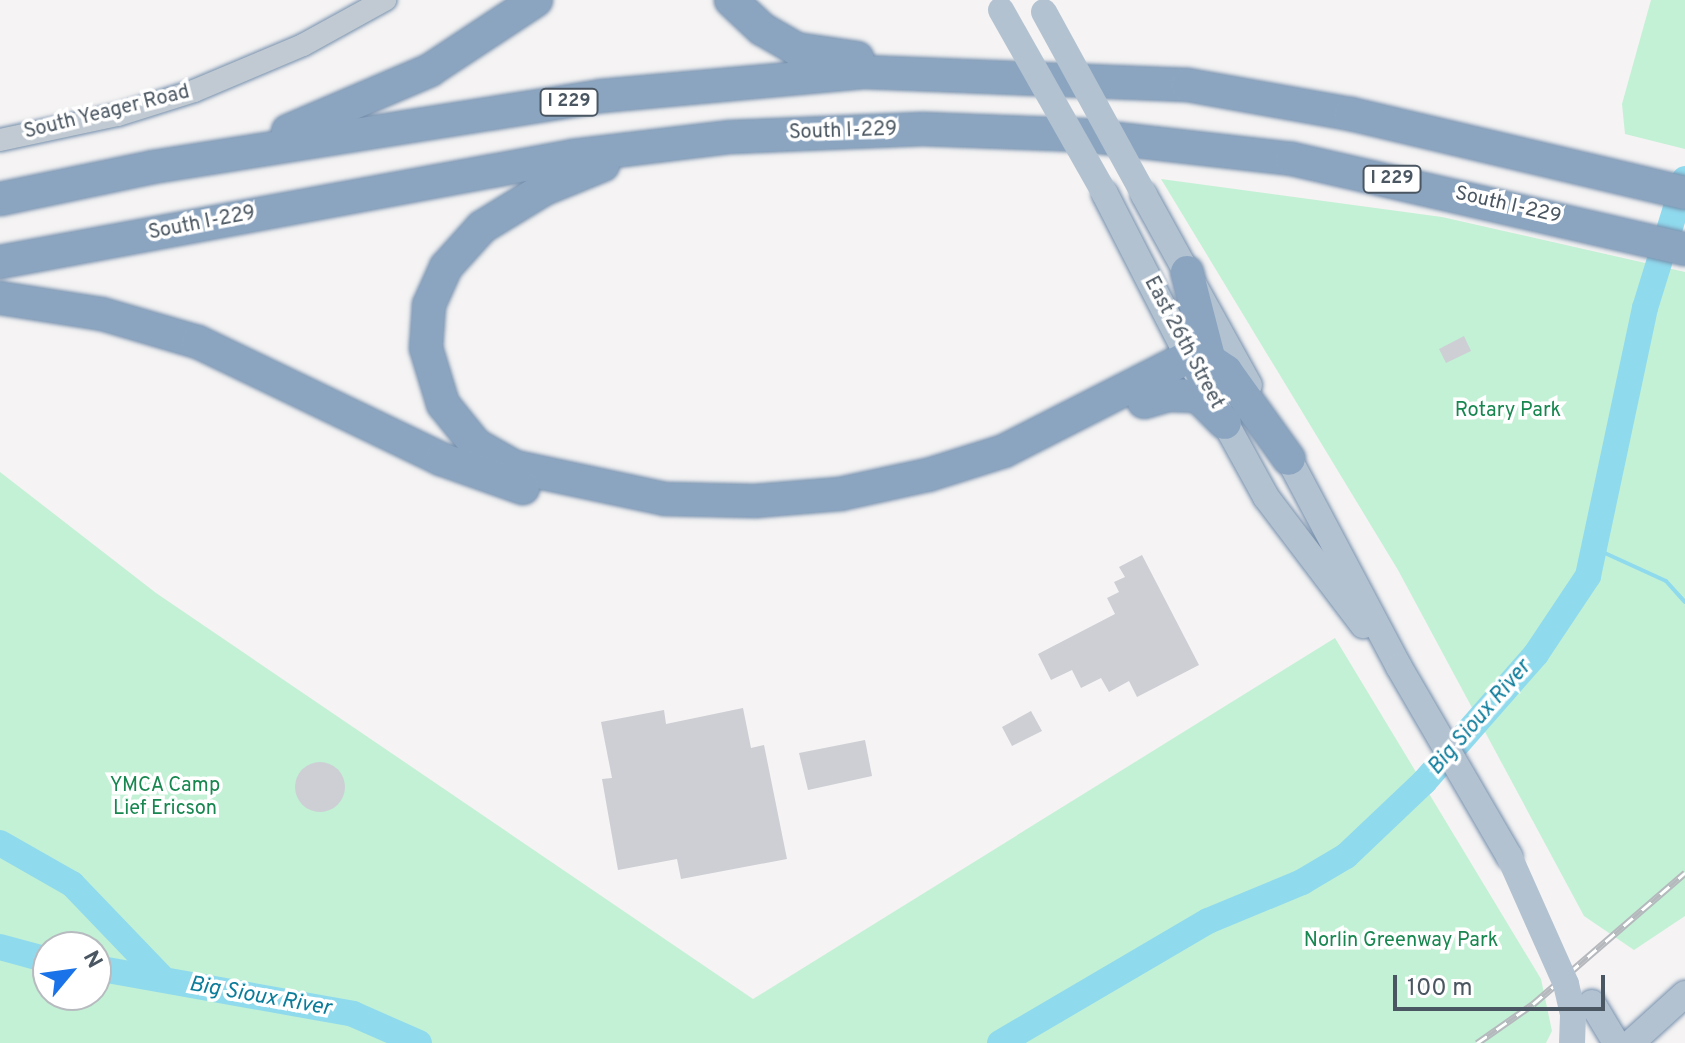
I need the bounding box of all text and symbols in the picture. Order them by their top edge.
street label: South Yeager Road [21,81,193,145]
road number: I 229 [539,88,599,116]
street label: South I-229 [789,118,897,146]
road number: I 229 [1362,165,1422,193]
street label: South I-229 [1453,182,1563,230]
street label: South I-229 [147,202,257,246]
street label: East 26th Street [1138,273,1228,413]
park label: Rotary Park [1455,399,1561,423]
water label: Big Sioux River [1423,655,1537,781]
park label: YMCA Camp Lief Ericson [109,774,221,821]
park label: Norlin Greenway Park [1304,929,1498,953]
north arrow [32,931,112,1011]
text: N [76,947,107,974]
scale bar [1397,959,1609,1009]
water label: Big Sioux River [187,972,333,1022]
text: 100 m [1407,974,1473,1004]

